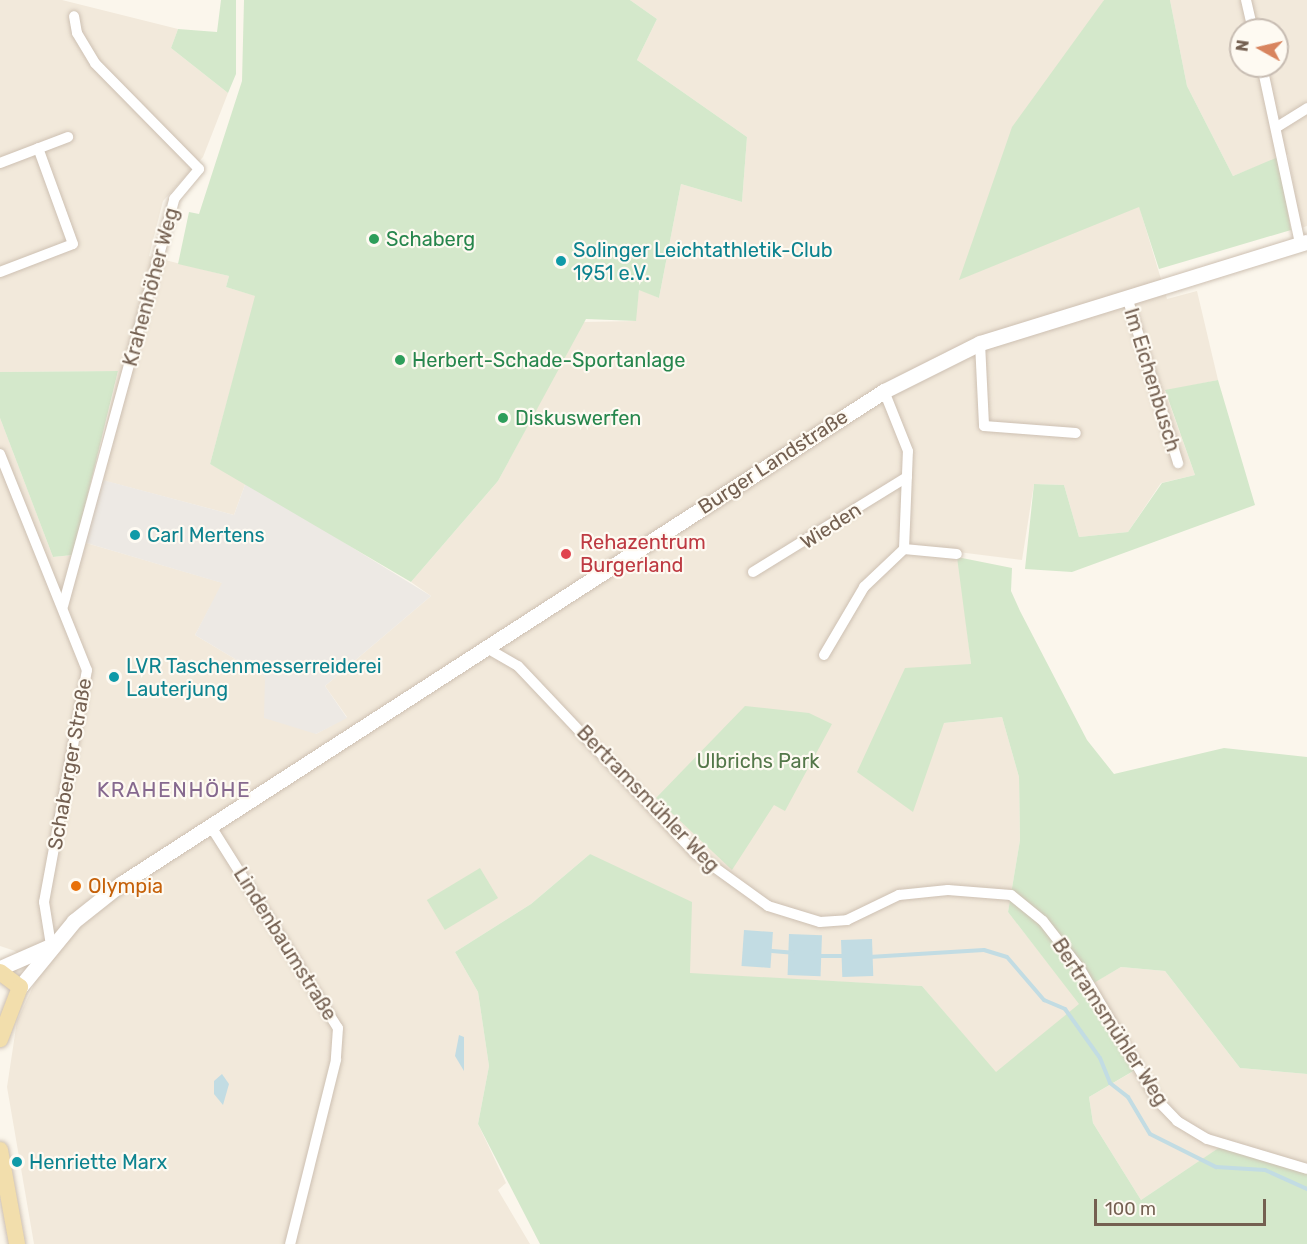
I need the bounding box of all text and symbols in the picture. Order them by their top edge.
north arrow [1229,18,1289,78]
text: N [1232,39,1253,53]
street label: Krahenhöher Weg [118,205,184,369]
place label: Schaberg [386,227,475,251]
marker: Schaberg [367,232,381,246]
place label: Solinger Leichtathletik-Club 1951 e.V. [573,238,833,285]
marker: Solinger Leichtathletik-Club 1951 e.V. [554,254,568,268]
street label: Im Eichenbusch [1119,305,1185,455]
place label: Herbert-Schade-Sportanlage [412,348,685,372]
marker: Herbert-Schade-Sportanlage [393,353,407,367]
street label: Burger Landstraße [693,404,853,520]
place label: Diskuswerfen [515,406,641,430]
marker: Diskuswerfen [496,411,510,425]
street label: Wieden [796,498,866,554]
place label: Carl Mertens [147,523,265,547]
marker: Carl Mertens [128,528,142,542]
place label: Rehazentrum Burgerland [580,530,706,577]
marker: Rehazentrum Burgerland [557,545,575,563]
place label: LVR Taschenmesserreiderei Lauterjung [126,654,382,701]
marker: LVR Taschenmesserreiderei Lauterjung [107,670,121,684]
street label: Schaberger Straße [43,676,97,852]
street label: Bertramsmühler Weg [571,720,725,878]
park label: Ulbrichs Park [696,749,820,773]
district label: KRAHENHÖHE [97,777,251,803]
street label: Lindenbaumstraße [228,863,342,1025]
place label: Olympia [88,874,163,898]
marker: Olympia [69,879,83,893]
street label: Bertramsmühler Weg [1047,933,1173,1111]
place label: Henriette Marx [29,1150,167,1174]
marker: Henriette Marx [10,1155,24,1169]
scale bar [1097,1187,1270,1225]
text: 100 m [1105,1198,1156,1220]

